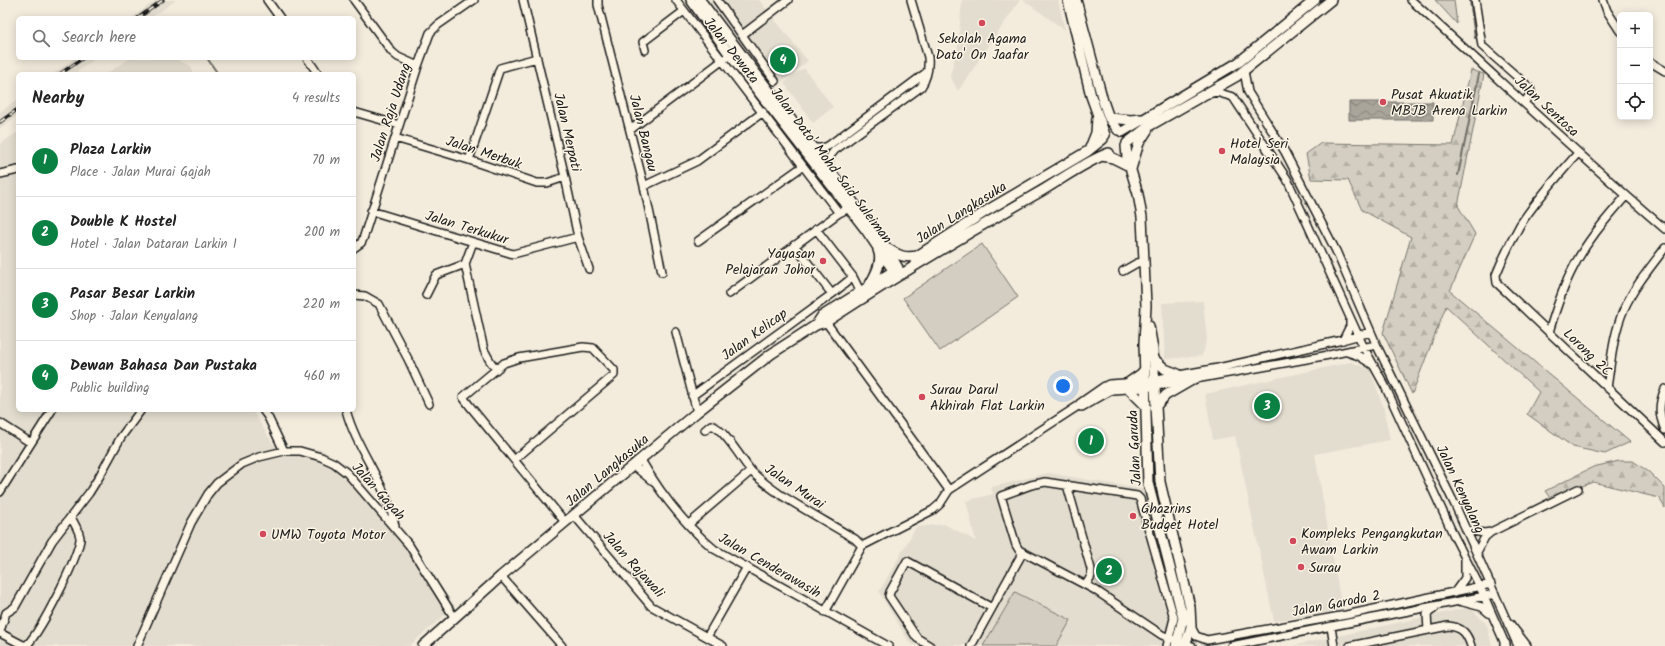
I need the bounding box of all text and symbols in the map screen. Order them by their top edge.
map controls [1617,12,1653,120]
button: + [1617,12,1653,48]
street label: Jalan Dewata [698,13,764,89]
search box [16,16,356,60]
marker: Sekolah Agama Dato' On Jaafar [977,18,987,28]
text: Search here [62,26,136,50]
icon: search [30,27,52,49]
place label: Sekolah Agama Dato' On Jaafar [936,28,1030,66]
pin: 4 [770,45,796,75]
button: − [1617,48,1653,84]
street label: Jalan Raja Udang [365,60,417,165]
street label: Jalan Sentosa [1509,71,1584,143]
street label: Jalan Dato' Mohd Said Suleiman [765,83,897,248]
place label: Pusat Akuatik MBJB Arena Larkin [1391,84,1507,122]
button: locate [1617,84,1653,120]
text: Nearby [32,85,84,112]
text: 4 results [292,88,340,109]
street label: Jalan Merpati [547,91,587,174]
street label: Jalan Bangau [623,92,663,175]
marker: Pusat Akuatik MBJB Arena Larkin [1378,97,1388,107]
street label: Jalan Merbuk [443,130,525,176]
place label: Hotel Seri Malaysia [1230,133,1289,171]
text: Plaza Larkin [70,138,151,162]
marker: Hotel Seri Malaysia [1217,146,1227,156]
text: 1 [43,150,47,171]
text: 70 m [312,150,340,171]
text: Place · Jalan Murai Gajah [70,162,211,183]
street label: Jalan Langkasuka [912,176,1011,250]
street label: Jalan Terkukur [422,205,512,251]
text: Double K Hostel [70,210,176,234]
text: 2 [41,222,49,243]
text: 200 m [304,222,340,243]
text: Hotel · Jalan Dataran Larkin 1 [70,234,237,255]
place label: Yayasan Pelajaran Johor [725,243,816,281]
marker: Yayasan Pelajaran Johor [818,256,828,266]
text: Pasar Besar Larkin [70,282,195,306]
text: 3 [41,294,49,315]
text: 220 m [303,294,340,315]
street label: Jalan Kelicap [717,303,792,366]
text: Shop · Jalan Kenyalang [70,306,198,327]
street label: Lorong 2C [1558,324,1617,382]
text: Dewan Bahasa Dan Pustaka [70,354,257,378]
text: 4 [41,366,49,387]
text: 460 m [304,366,340,387]
your location [1053,376,1073,396]
text: Public building [70,378,149,399]
place label: Surau Darul Akhirah Flat Larkin [930,379,1045,417]
pin: 3 [1254,391,1280,421]
marker: Surau Darul Akhirah Flat Larkin [917,392,927,402]
street label: Jalan Garuda [1122,409,1148,487]
pin: 1 [1078,426,1104,456]
street label: Jalan Langkasuka [561,429,654,512]
street label: Jalan Kenyalang [1430,442,1490,537]
street label: Jalan Gagah [346,458,411,526]
street label: Jalan Murai [760,459,830,515]
place label: Ghazrins Budget Hotel [1141,498,1219,536]
marker: Ghazrins Budget Hotel [1128,511,1138,521]
place label: Kompleks Pengangkutan Awam Larkin [1301,523,1443,561]
place label: UMW Toyota Motor [271,524,386,546]
street label: Jalan Rajawali [597,526,670,604]
street label: Jalan Cenderawasih [714,527,825,604]
marker: UMW Toyota Motor [258,529,268,539]
marker: Kompleks Pengangkutan Awam Larkin [1288,536,1298,546]
pin: 2 [1096,556,1122,586]
place label: Surau [1309,557,1341,579]
marker: Surau [1296,562,1306,572]
street label: Jalan Garoda 2 [1290,585,1382,623]

